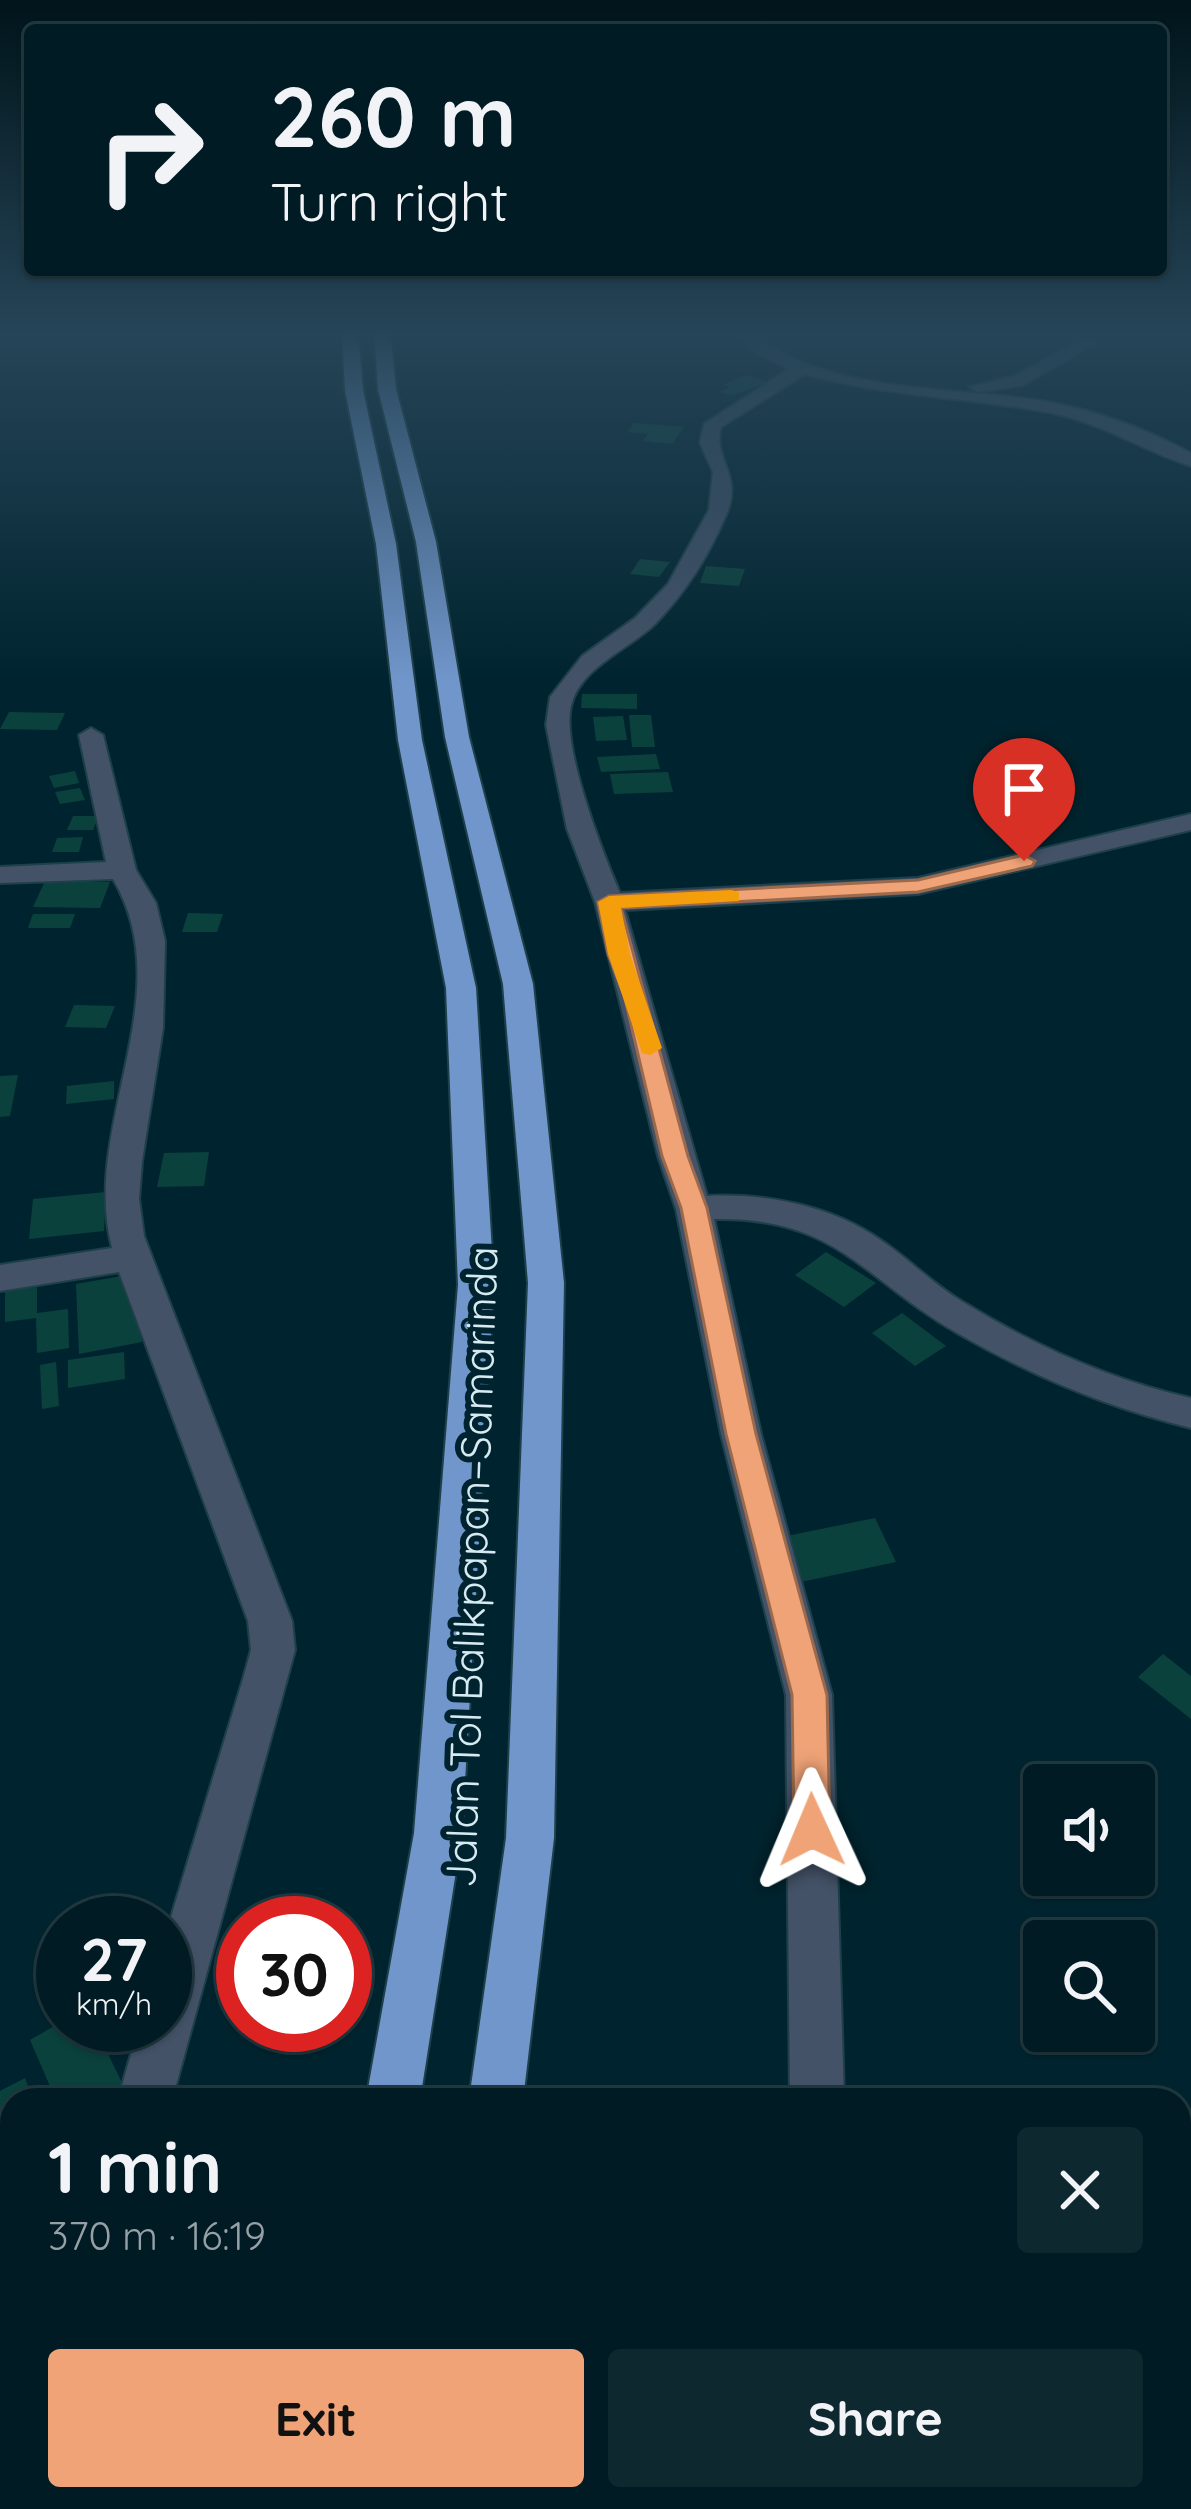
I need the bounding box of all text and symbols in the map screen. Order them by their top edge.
text: 260 m [270,63,517,168]
icon: right [72,72,228,228]
text: Turn right [270,167,509,235]
pin [973,738,1075,861]
icon: arrive [991,756,1057,822]
street label: Jalan Tol Balikpapan–Samarinda [433,1245,509,1889]
map controls [1023,1764,1155,2052]
button: sound [1023,1764,1155,1896]
position arrow [749,1767,875,1893]
speed limit sign: 30 [216,1896,372,2052]
button: search [1023,1920,1155,2052]
text: 27 [80,1921,148,1996]
text: km/h [76,1985,152,2023]
text: 1 min [48,2121,222,2211]
button: close [1017,2127,1143,2253]
text: 370 m · 16:19 [48,2211,266,2260]
button: Exit [48,2349,584,2487]
button: Share [608,2349,1143,2487]

